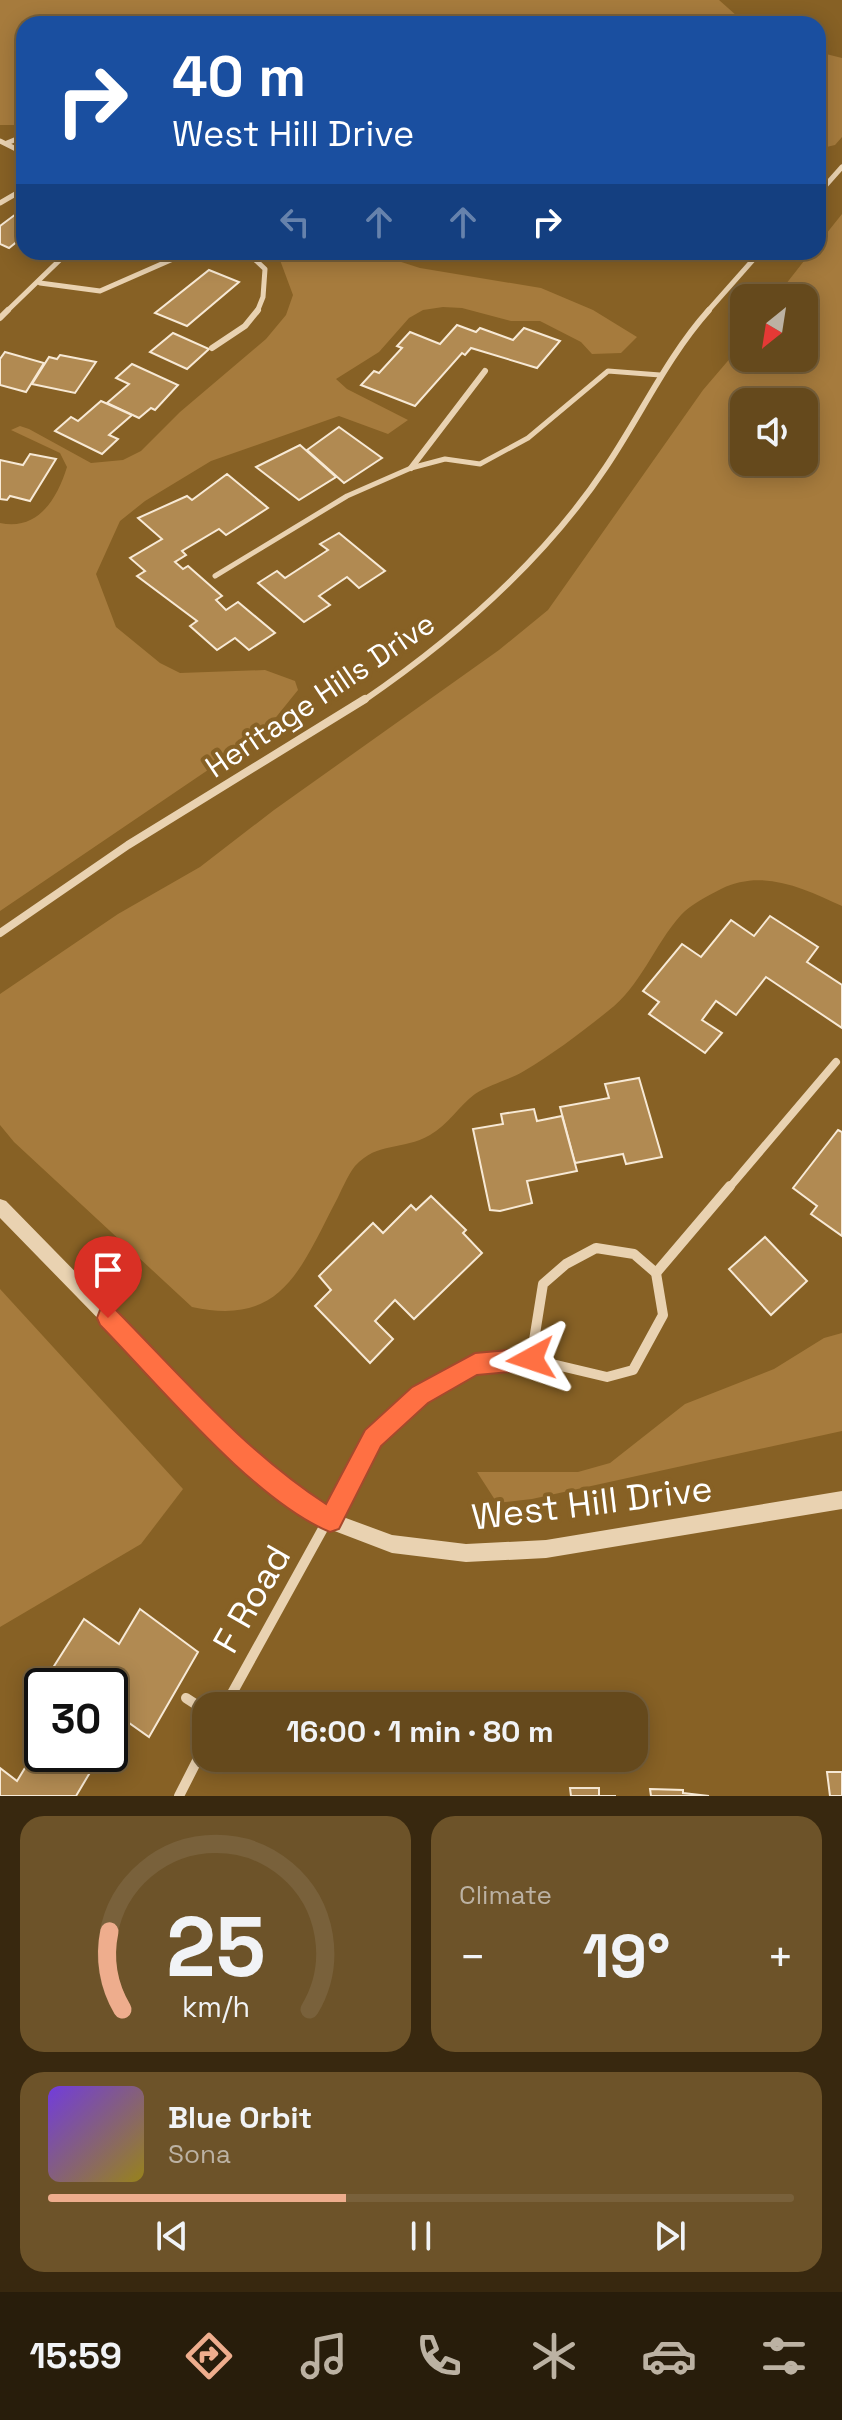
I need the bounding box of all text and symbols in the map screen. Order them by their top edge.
text: 40 m [172,41,306,112]
icon: right [40,48,144,152]
text: West Hill Drive [172,111,414,157]
icon: left [273,200,317,244]
icon: ahead [357,200,401,244]
icon: ahead [441,200,485,244]
icon: right [525,200,569,244]
north arrow [730,284,818,372]
map controls [730,284,818,476]
button: sound [730,388,818,476]
street label: Heritage Hills Drive [198,604,442,786]
pin [74,1236,142,1318]
icon: arrive [86,1248,130,1292]
position arrow [489,1317,573,1401]
street label: West Hill Drive [469,1465,715,1541]
street label: F Road [203,1537,301,1661]
speed limit sign: 30 [24,1668,128,1772]
text: 16:00 · 1 min · 80 m [286,1712,554,1751]
text: Climate [459,1878,552,1912]
text: 25 [166,1894,265,2000]
text: 19° [583,1918,670,1995]
text: − [459,1929,486,1985]
text: + [767,1929,794,1985]
text: km/h [181,1989,250,2025]
text: Blue Orbit [168,2098,312,2137]
text: Sona [168,2137,231,2171]
icon: previous [150,2214,194,2258]
icon: pause [399,2214,443,2258]
icon: next [648,2214,692,2258]
icon: directions [181,2328,237,2384]
icon: music [296,2328,352,2384]
icon: phone [411,2328,467,2384]
icon: climate [526,2328,582,2384]
icon: car [641,2328,697,2384]
icon: filters [756,2328,812,2384]
text: 15:59 [30,2333,122,2379]

